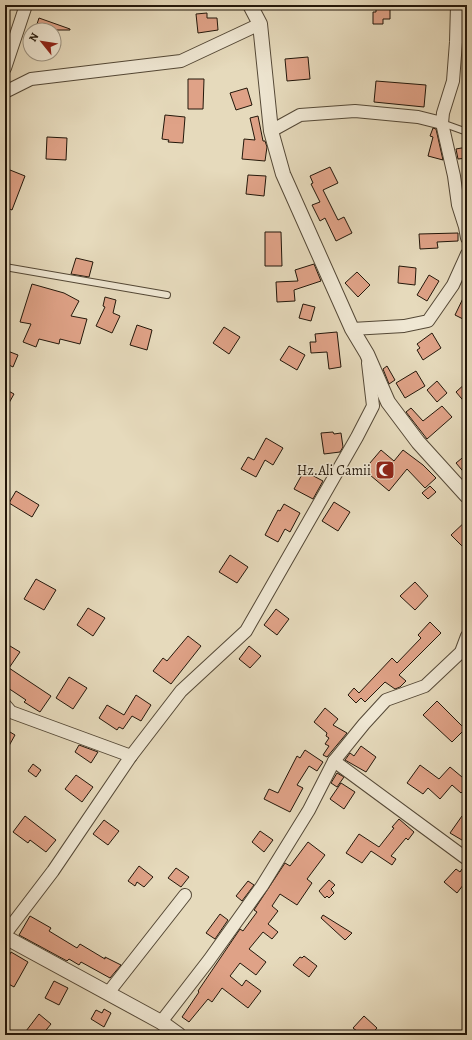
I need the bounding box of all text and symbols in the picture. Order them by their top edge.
north arrow [22,22,62,62]
text: N [25,30,42,44]
mosque icon: Hz.Ali Camii [374,459,396,481]
place label: Hz.Ali Camii [297,461,371,480]

